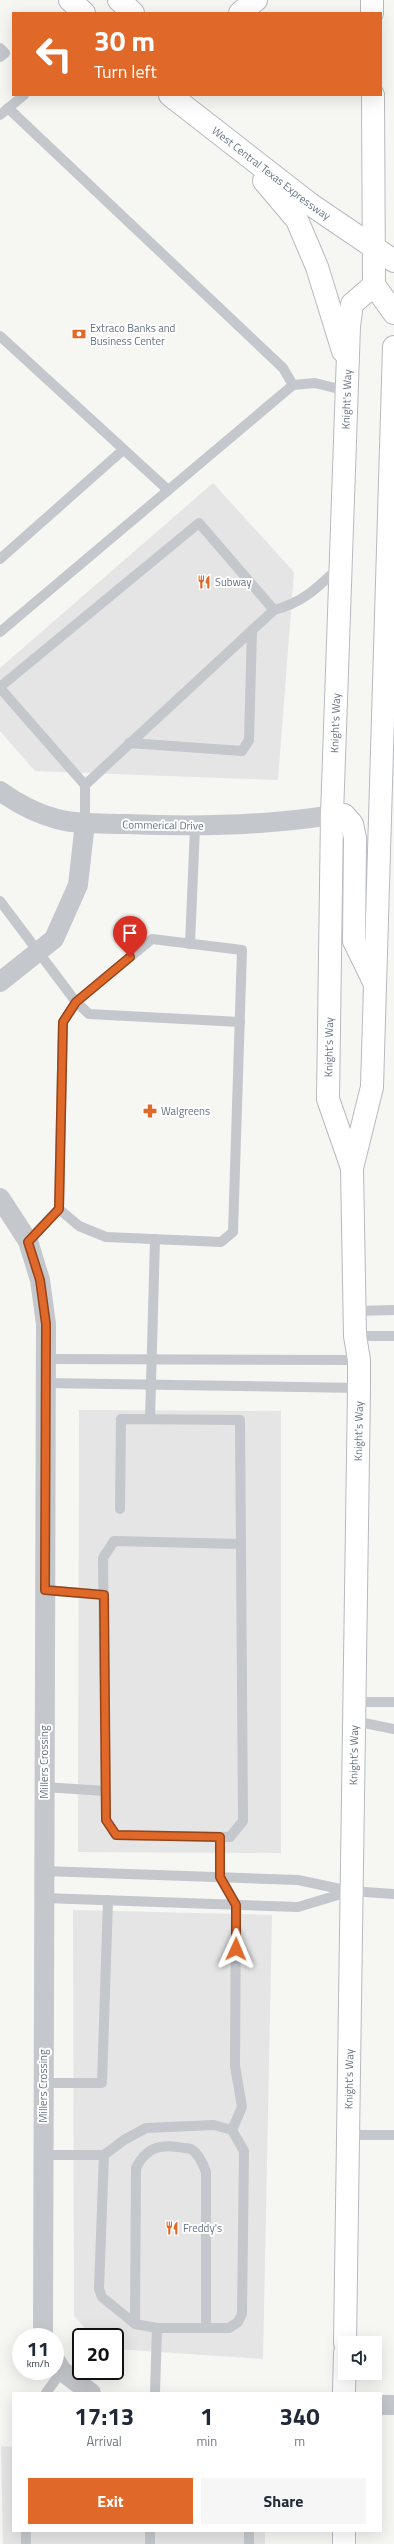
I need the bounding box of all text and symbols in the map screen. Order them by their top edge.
text: 30 m [94,19,155,62]
icon: left [28,28,80,80]
text: Turn left [94,58,157,85]
street label: West Central Texas Expressway [209,123,334,224]
place label: Extraco Banks and Business Center [90,320,176,349]
bank icon: Extraco Banks and Business Center [71,326,87,342]
street label: Knight's Way [337,368,356,430]
restaurant icon: Subway [196,574,212,590]
place label: Subway [215,574,252,590]
street label: Knight's Way [326,692,344,753]
street label: Commerical Drive [122,816,204,834]
pin [113,916,147,957]
icon: arrive [119,922,141,944]
street label: Knight's Way [320,1016,337,1077]
pharmacy icon: Walgreens [142,1103,158,1119]
place label: Walgreens [161,1103,210,1119]
street label: Knight's Way [350,1400,367,1461]
street label: Knight's Way [345,1724,362,1785]
street label: Millers Crossing [36,1725,52,1799]
position arrow [215,1928,257,1970]
street label: Knight's Way [340,2048,357,2109]
street label: Millers Crossing [35,2049,51,2123]
restaurant icon: Freddy's [164,2220,180,2236]
place label: Freddy's [183,2220,222,2236]
speed limit sign: 20 [72,2328,124,2380]
text: 11 [27,2333,49,2364]
map controls [338,2336,382,2380]
button: sound [338,2336,382,2380]
text: km/h [27,2356,49,2371]
text: 17:13 [74,2398,134,2434]
text: 1 [200,2398,214,2434]
text: 340 [279,2398,320,2434]
text: Arrival [87,2431,122,2451]
text: min [196,2431,217,2451]
text: m [294,2431,305,2451]
button: Exit [28,2478,193,2524]
button: Share [201,2478,366,2524]

